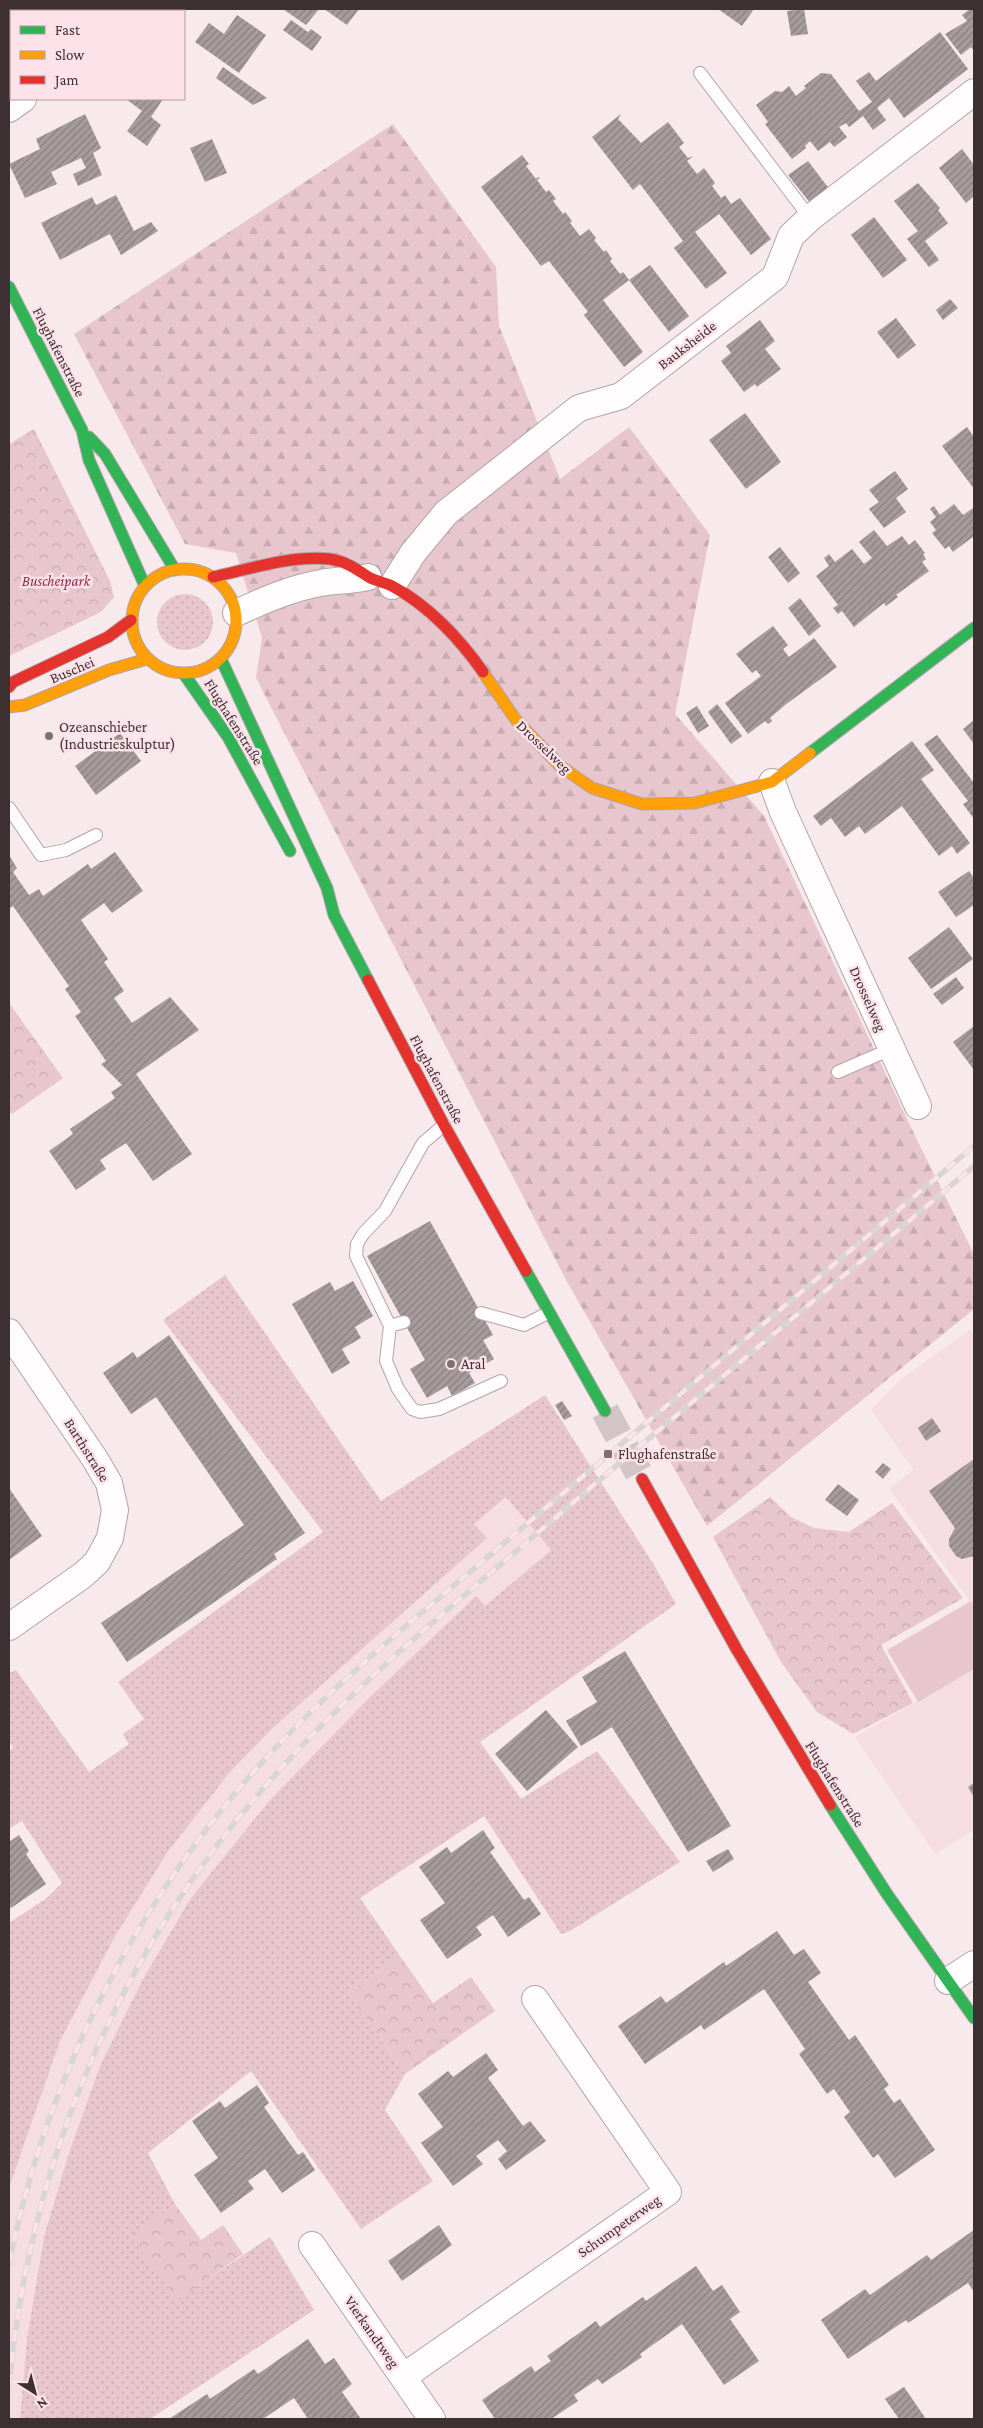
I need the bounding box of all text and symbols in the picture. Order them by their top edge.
legend [10,10,185,100]
text: Fast [55,22,81,38]
text: Slow [55,47,85,63]
text: Jam [53,72,78,89]
street label: Flughafenstraße [29,305,89,400]
street label: Bauksheide [655,317,719,373]
park label: Buscheipark [22,573,92,590]
street label: Buschei [47,653,97,687]
street label: Flughafenstraße [200,676,267,769]
street label: Drosselweg [513,717,575,778]
place label: Ozeanschieber (Industrieskulptur) [59,719,175,753]
marker: Ozeanschieber (Industrieskulptur) [43,730,55,742]
street label: Drosselweg [846,964,889,1034]
street label: Flughafenstraße [406,1032,467,1127]
place label: Aral [461,1356,486,1372]
marker: Aral [445,1358,457,1370]
street label: Barthstraße [61,1416,113,1485]
place label: Flughafenstraße [618,1446,717,1463]
marker: Flughafenstraße [602,1448,614,1460]
street label: Flughafenstraße [801,1738,868,1831]
street label: Schumpeterweg [575,2192,664,2261]
street label: Vierkandtweg [341,2293,403,2371]
north arrow [10,2368,60,2418]
text: N [34,2394,51,2413]

